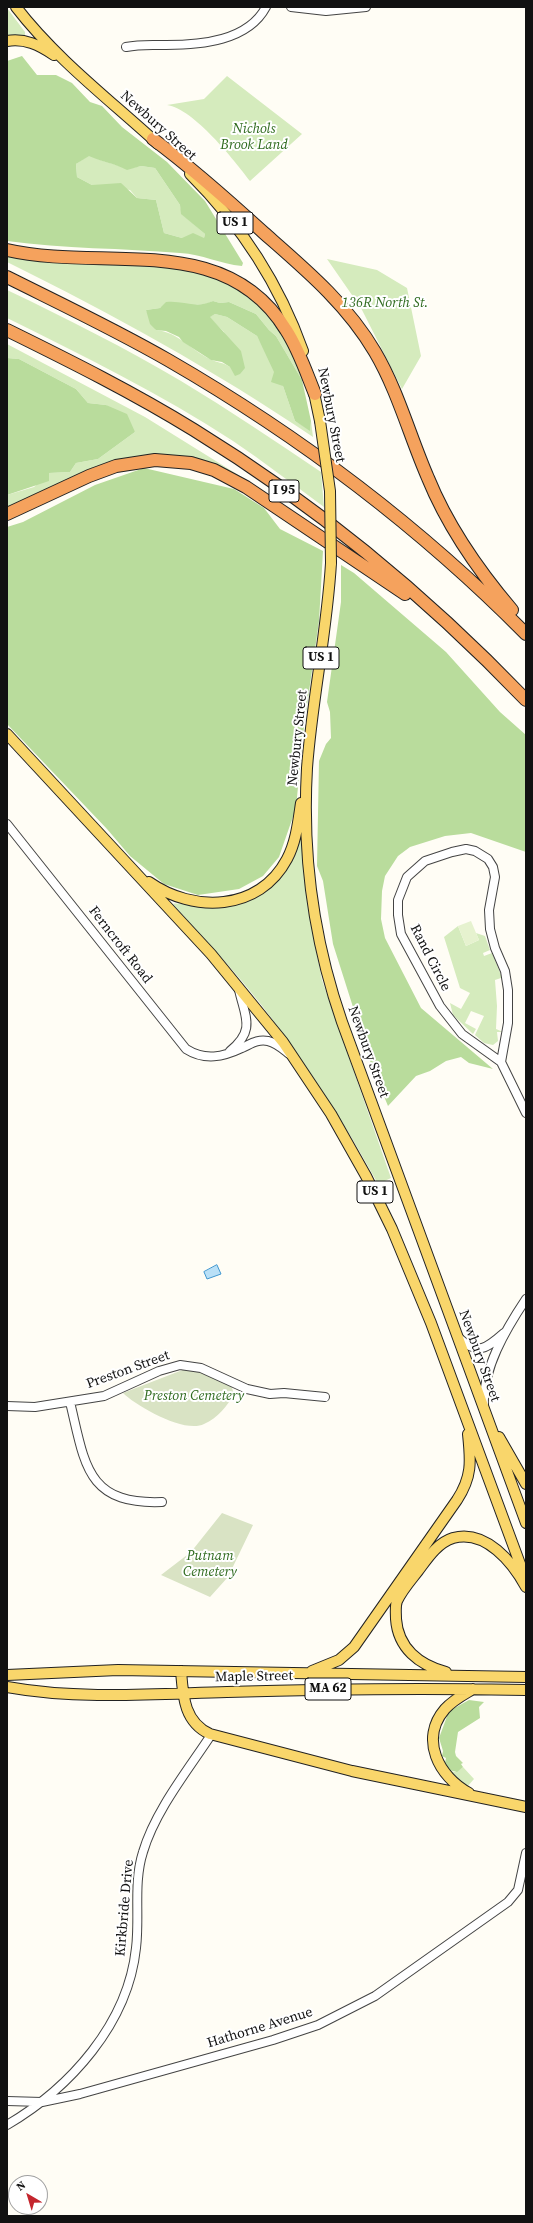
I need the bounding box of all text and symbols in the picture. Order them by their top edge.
street label: Newbury Street [117,88,199,164]
park label: Nichols Brook Land [220,121,288,154]
road number: US 1 [217,212,253,234]
park label: 136R North St. [342,295,428,311]
street label: Newbury Street [314,366,348,464]
road number: I 95 [269,480,299,502]
road number: US 1 [303,647,339,669]
street label: Newbury Street [285,689,311,787]
street label: Ferncroft Road [85,903,155,987]
street label: Rand Circle [406,922,454,994]
street label: Newbury Street [344,1004,392,1100]
road number: US 1 [357,1181,393,1203]
street label: Newbury Street [455,1308,503,1404]
street label: Preston Street [84,1347,172,1393]
park label: Preston Cemetery [144,1388,244,1404]
park label: Putnam Cemetery [183,1548,237,1580]
street label: Maple Street [215,1668,293,1686]
road number: MA 62 [305,1678,351,1700]
street label: Kirkbride Drive [112,1859,138,1957]
street label: Hathorne Avenue [205,2004,315,2052]
north arrow [8,2175,48,2215]
text: N [13,2178,29,2194]

